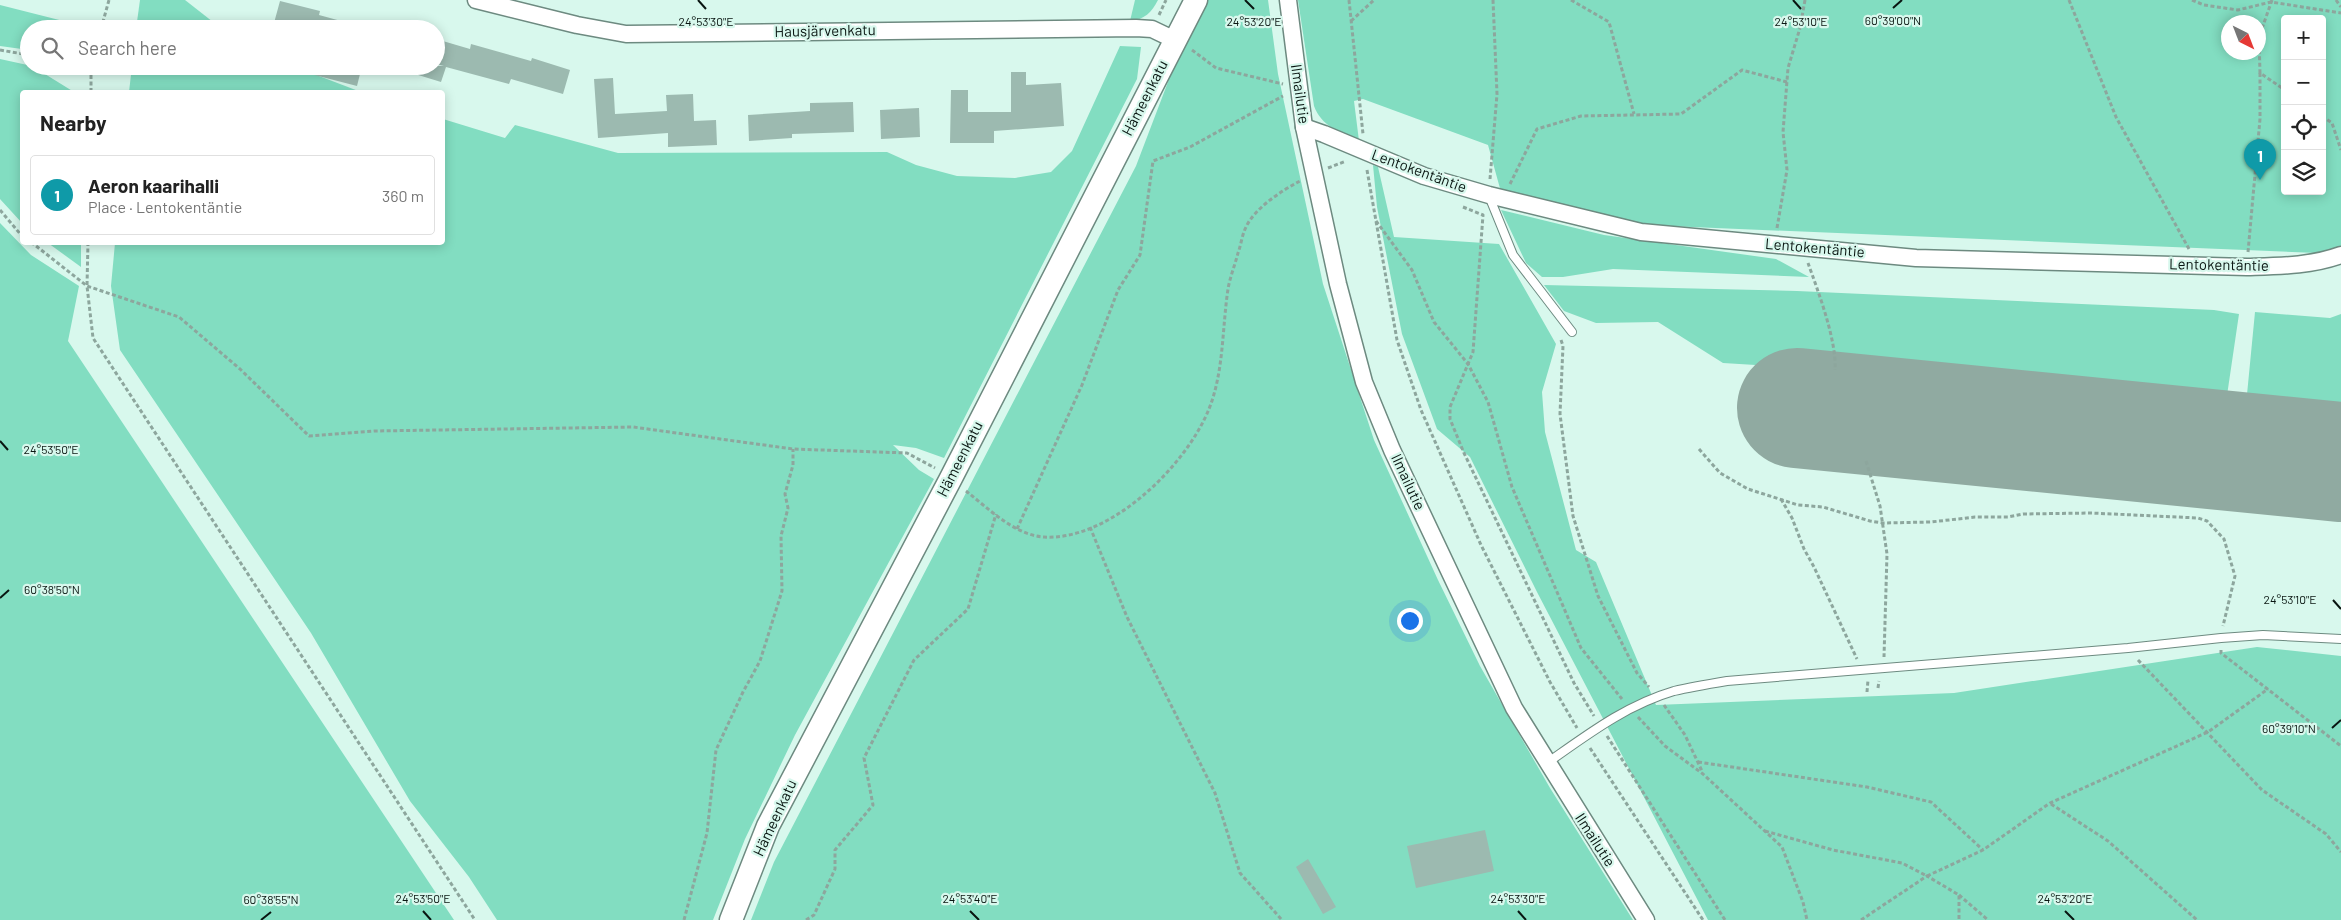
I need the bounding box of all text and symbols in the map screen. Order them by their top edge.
text: 60°39'00"N [1865,13,1921,27]
text: 24°53'30"E [679,14,733,28]
text: 24°53'20"E [1226,14,1282,28]
text: 24°53'10"E [1775,14,1827,28]
north arrow [2221,15,2266,60]
map controls [2281,15,2326,195]
button: + [2281,15,2326,60]
search box [20,20,445,75]
street label: Hausjärvenkatu [774,20,876,40]
icon: search [38,34,66,62]
text: Search here [78,36,177,59]
street label: Hämeenkatu [1117,57,1171,138]
button: − [2281,60,2326,105]
street label: Ilmailutie [1288,63,1314,125]
button: locate [2281,105,2326,150]
text: Nearby [40,110,106,135]
pin: 1 [2244,139,2276,180]
street label: Lentokentäntie [1369,145,1469,196]
button: layers [2281,150,2326,195]
text: Aeron kaarihalli [88,174,219,197]
text: 1 [54,186,60,205]
text: 360 m [382,186,424,205]
text: Place · Lentokentäntie [88,197,242,216]
street label: Lentokentäntie [1765,234,1866,260]
street label: Lentokentäntie [2169,254,2269,274]
street label: Hämeenkatu [932,418,986,499]
text: 24°53'50"E [24,442,78,456]
street label: Ilmailutie [1388,451,1430,513]
text: 60°38'50"N [24,582,80,596]
text: 24°53'10"E [2264,592,2316,606]
your location [1397,608,1423,634]
text: 60°39'10"N [2262,721,2316,735]
street label: Hämeenkatu [749,776,800,859]
street label: Ilmailutie [1572,809,1620,870]
text: 24°53'50"E [396,891,450,905]
text: 24°53'40"E [942,891,998,905]
text: 24°53'30"E [1491,891,1545,905]
text: 24°53'20"E [2037,891,2093,905]
text: 60°38'55"N [243,892,299,906]

